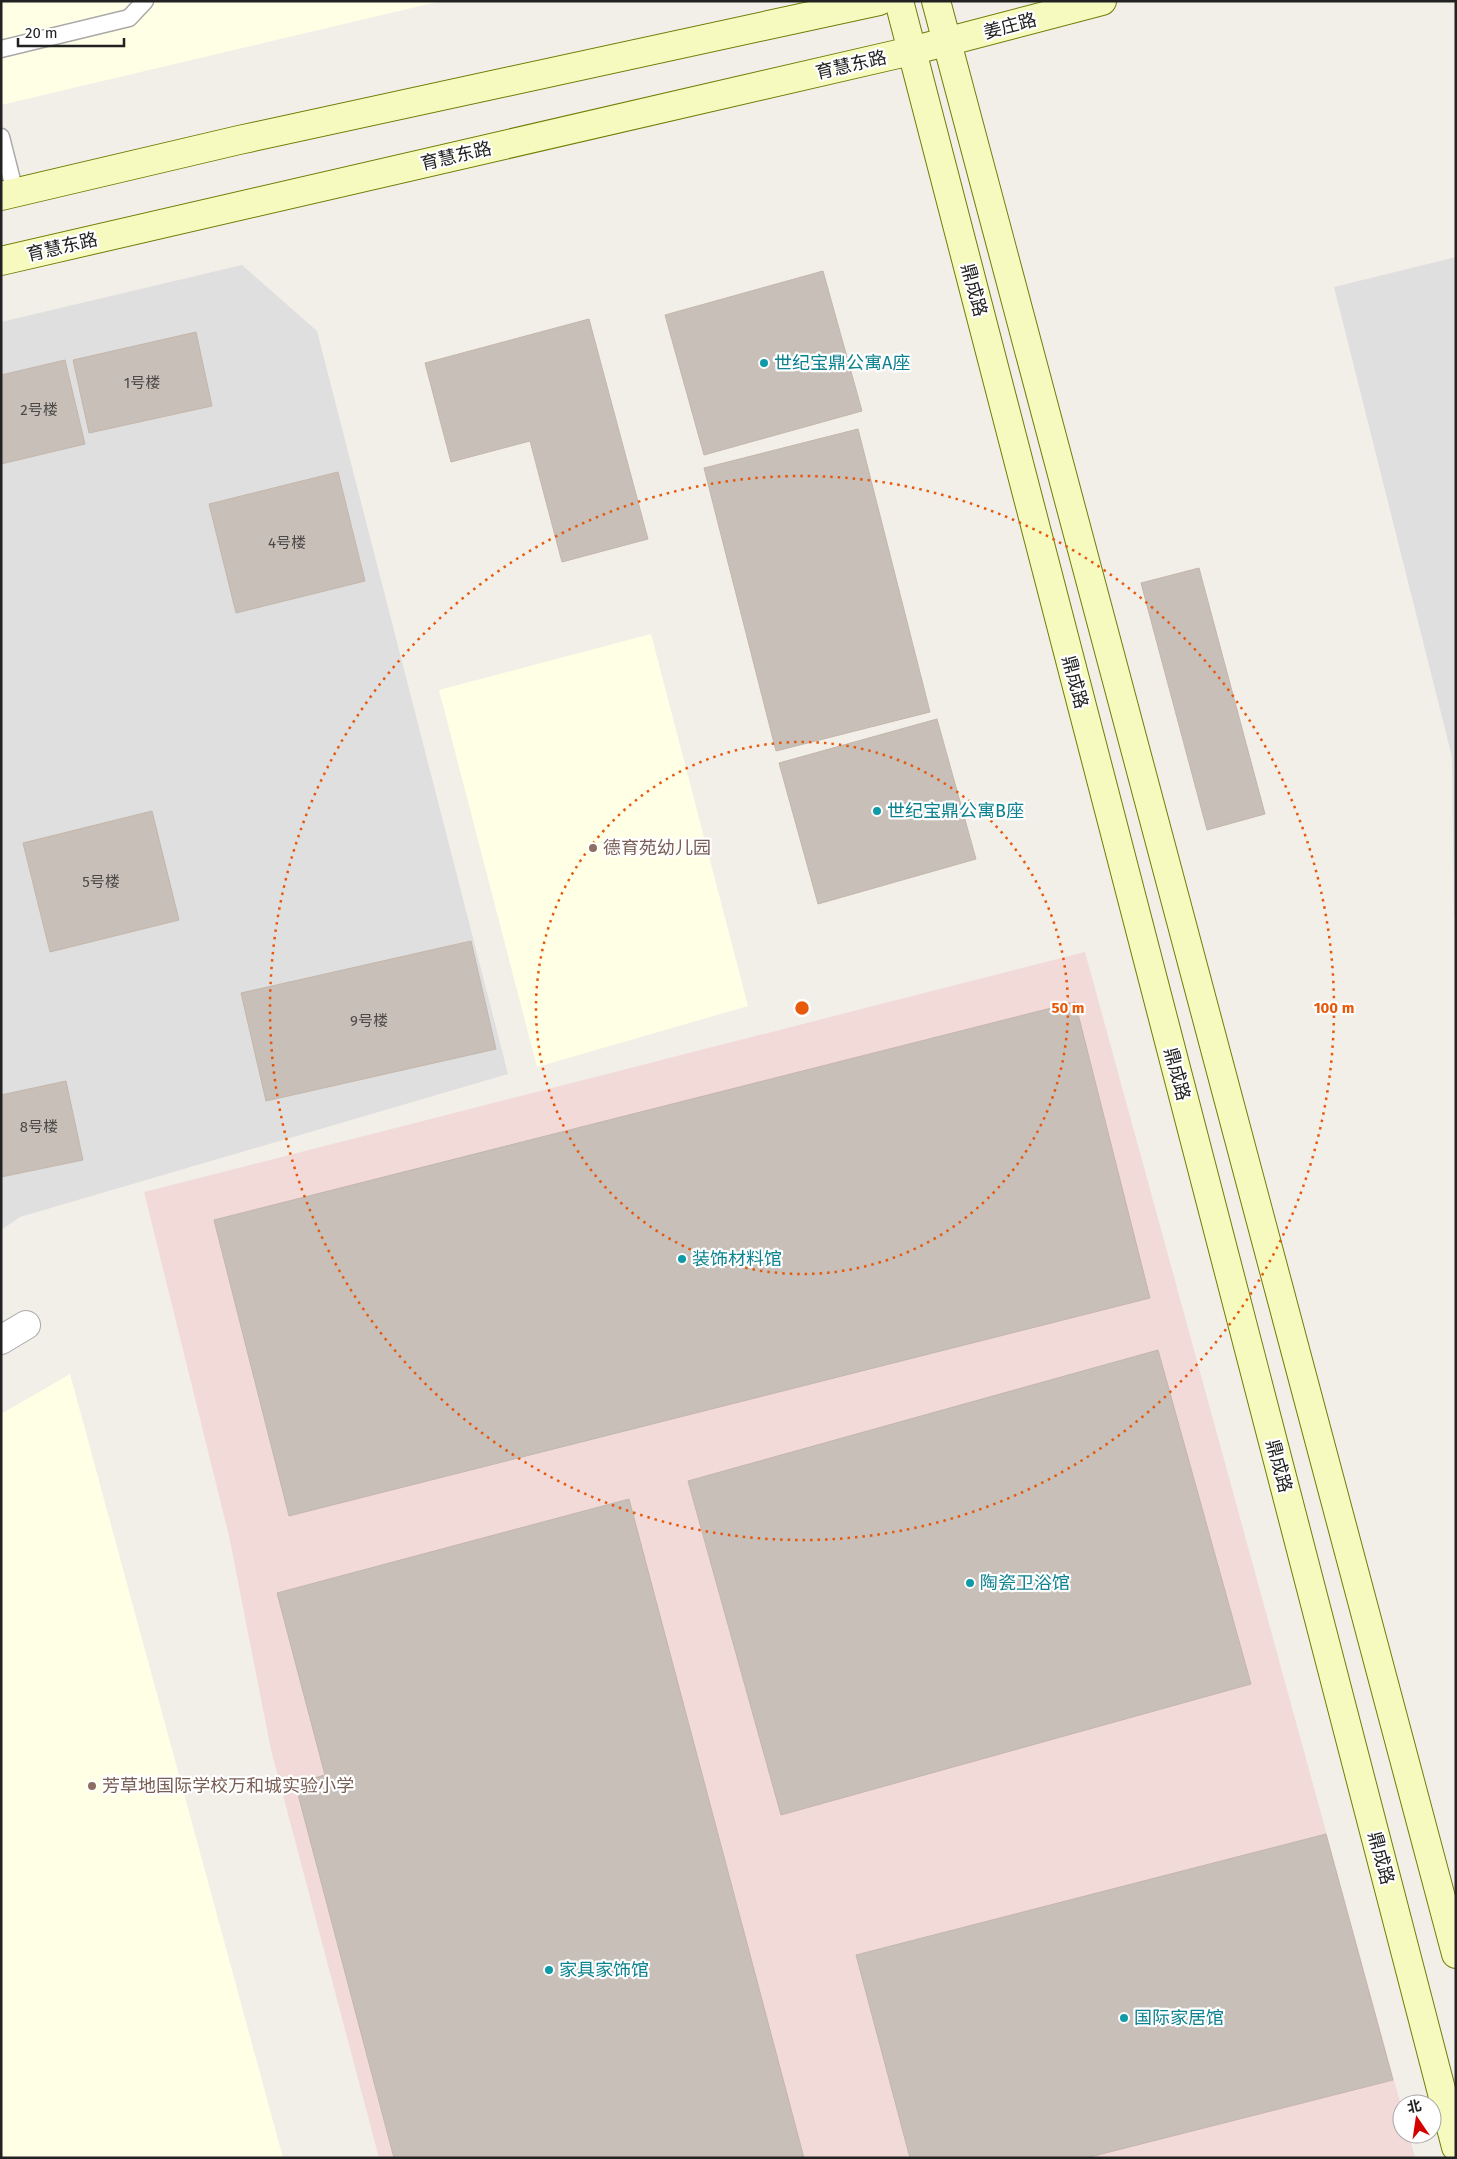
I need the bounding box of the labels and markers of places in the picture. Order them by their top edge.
place label: 世纪宝鼎公寓A座 [774,352,910,374]
marker: 世纪宝鼎公寓A座 [758,357,770,369]
place label: 世纪宝鼎公寓B座 [887,800,1024,822]
marker: 世纪宝鼎公寓B座 [871,805,883,817]
place label: 德育苑幼儿园 [603,837,711,859]
marker: 德育苑幼儿园 [587,842,599,854]
centre of rings [793,999,811,1017]
place label: 装饰材料馆 [692,1248,782,1270]
marker: 装饰材料馆 [676,1253,688,1265]
place label: 陶瓷卫浴馆 [980,1572,1070,1594]
marker: 陶瓷卫浴馆 [964,1577,976,1589]
place label: 芳草地国际学校万和城实验小学 [102,1775,354,1797]
marker: 芳草地国际学校万和城实验小学 [86,1780,98,1792]
place label: 家具家饰馆 [559,1959,649,1981]
marker: 家具家饰馆 [543,1964,555,1976]
place label: 国际家居馆 [1134,2007,1224,2029]
marker: 国际家居馆 [1118,2012,1130,2024]

